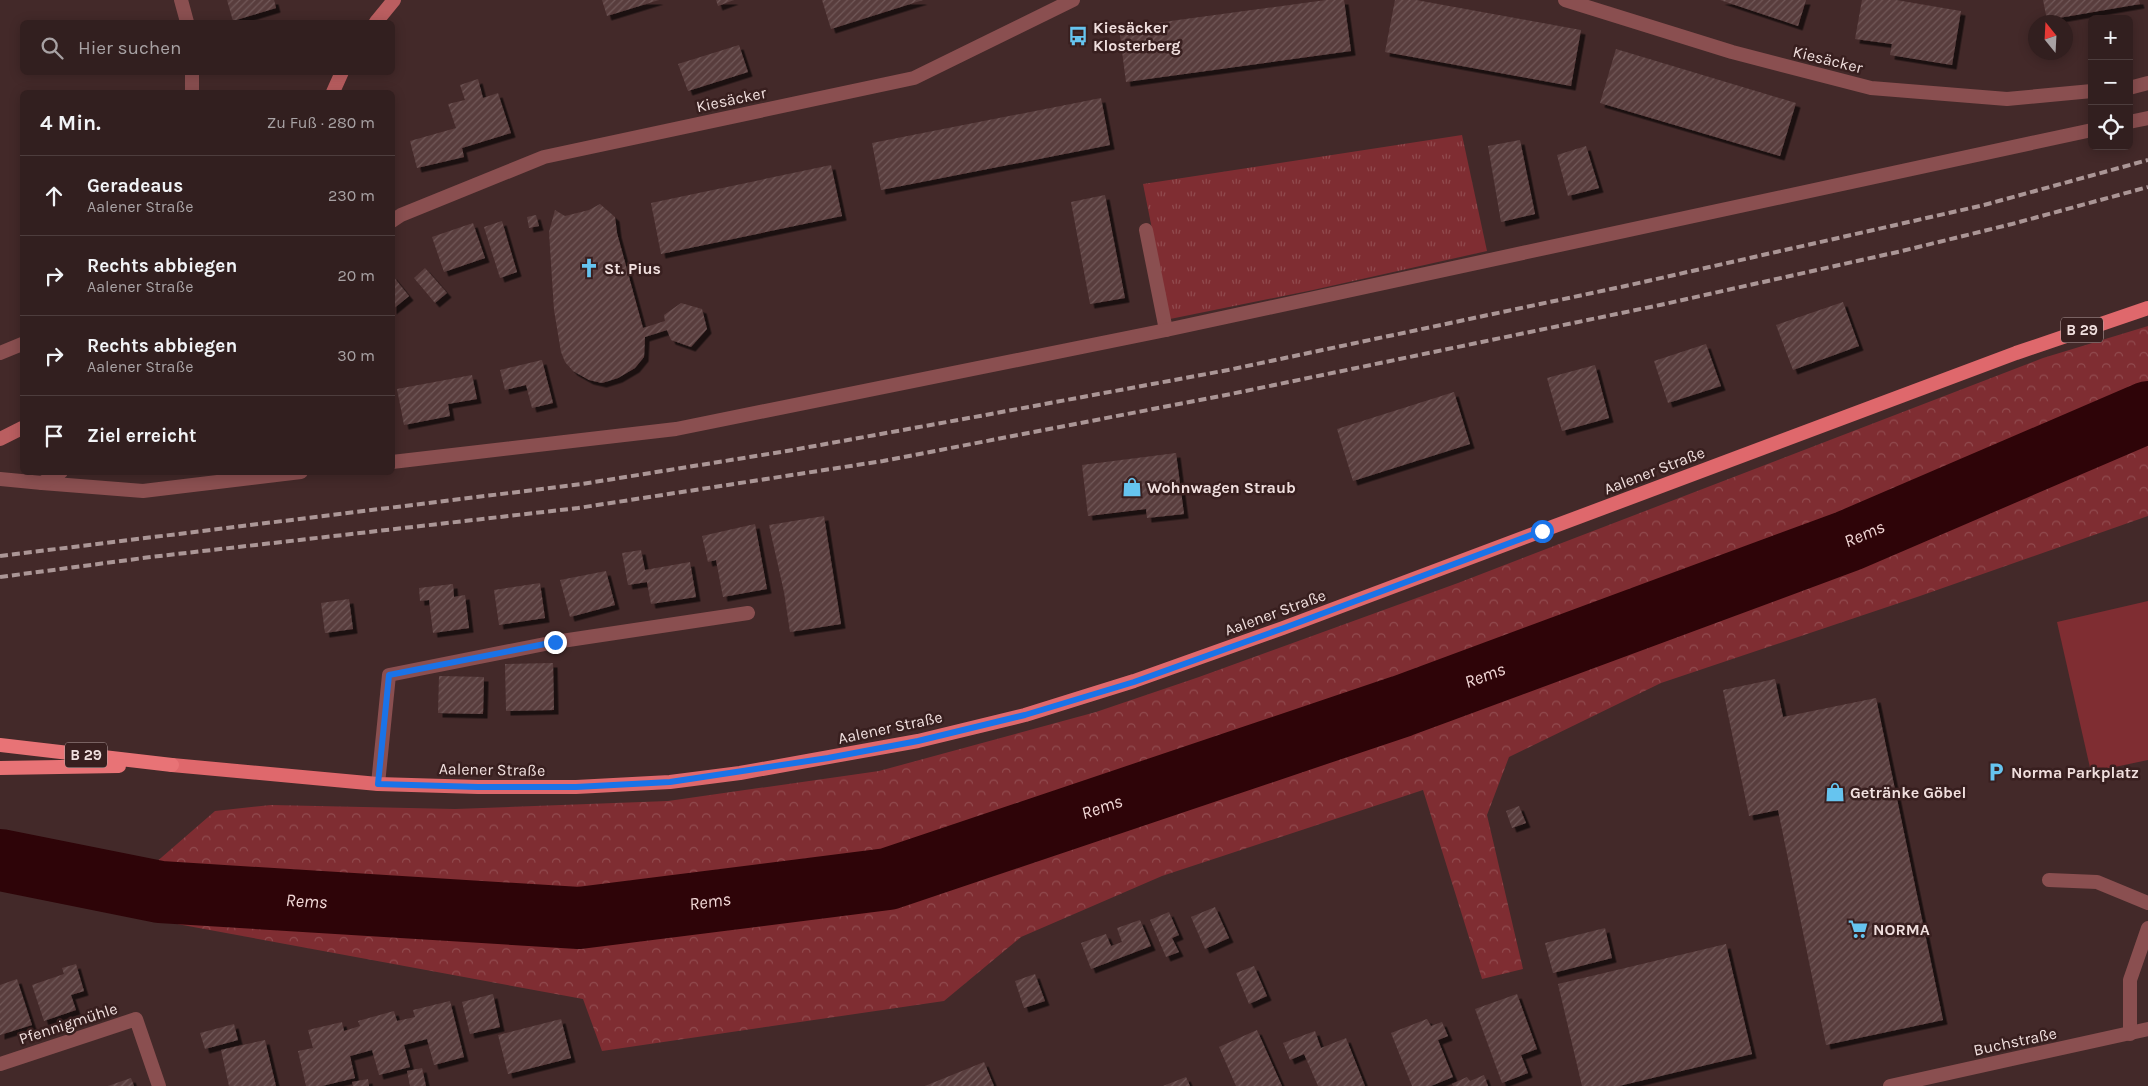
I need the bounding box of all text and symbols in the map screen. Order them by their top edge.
north arrow [2028,15,2073,60]
map controls [2088,15,2133,150]
button: + [2088,15,2133,60]
place label: Kiesäcker Klosterberg [1093,18,1181,55]
search box [20,20,395,75]
bus stop icon: Kiesäcker Klosterberg [1067,25,1089,47]
icon: search [38,34,66,62]
text: Hier suchen [78,37,181,59]
street label: Kiesäcker [1791,42,1865,77]
button: − [2088,60,2133,105]
street label: Kiesäcker [694,83,768,116]
button: locate [2088,105,2133,150]
text: 4 Min. [40,111,101,135]
text: Zu Fuß · 280 m [267,113,375,132]
text: Geradeaus [87,175,183,197]
icon: ahead [40,182,68,210]
text: 230 m [328,186,375,205]
text: Aalener Straße [87,197,193,216]
text: Rechts abbiegen [87,255,237,277]
church icon: St. Pius [578,257,600,279]
place label: St. Pius [604,259,661,278]
icon: right [40,262,68,290]
text: 20 m [337,266,375,285]
text: Aalener Straße [87,277,193,296]
road number: B 29 [2061,318,2103,342]
text: Rechts abbiegen [87,335,237,357]
icon: right [40,342,68,370]
text: 30 m [337,346,375,365]
text: Aalener Straße [87,357,193,376]
icon: arrive [40,422,68,450]
text: Ziel erreicht [87,425,197,447]
street label: Aalener Straße [1601,443,1707,498]
shop icon: Wohnwagen Straub [1121,476,1143,498]
place label: Wohnwagen Straub [1147,478,1296,497]
water label: Rems [1841,516,1888,552]
route start [1531,520,1554,543]
street label: Aalener Straße [1222,585,1328,640]
route end [544,631,567,654]
water label: Rems [1461,658,1508,693]
street label: Aalener Straße [836,707,944,748]
road number: B 29 [65,742,107,768]
street label: Aalener Straße [439,759,545,780]
parking icon: Norma Parkplatz [1985,761,2007,783]
place label: Norma Parkplatz [2011,763,2139,782]
shop icon: Getränke Göbel [1824,781,1846,803]
place label: Getränke Göbel [1850,783,1966,802]
water label: Rems [1078,790,1125,824]
water label: Rems [688,888,732,915]
water label: Rems [285,889,328,913]
supermarket icon: NORMA [1847,918,1869,940]
place label: NORMA [1873,920,1930,939]
street label: Pfennigmühle [16,999,120,1048]
street label: Buchstraße [1972,1023,2058,1060]

